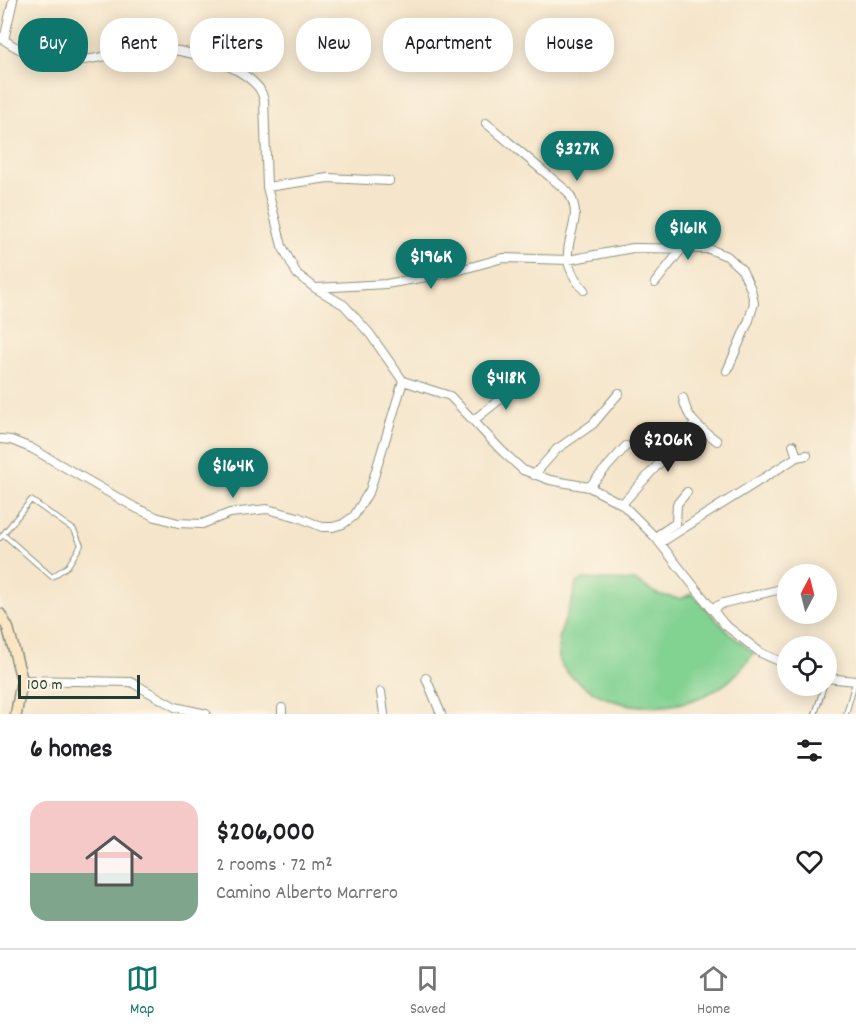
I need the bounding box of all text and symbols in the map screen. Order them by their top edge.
chip: Buy [18,18,88,72]
chip: Rent [100,18,178,72]
chip: Filters [190,18,284,72]
chip: New [296,18,371,72]
chip: Apartment [383,18,513,72]
chip: House [525,18,614,72]
pin: $327K [535,131,619,182]
text: $327K [555,136,599,164]
pin: $161K [646,210,730,261]
text: $161K [669,215,707,243]
pin: $196K [389,239,473,290]
text: $196K [410,244,452,272]
pin: $418K [464,360,548,411]
text: $418K [486,365,526,393]
pin: $206K [626,422,710,473]
text: $206K [644,427,692,455]
pin: $164K [191,448,275,499]
text: $164K [212,453,254,481]
north arrow [777,564,837,624]
map controls [777,564,837,696]
button: locate [777,636,837,696]
scale bar [18,672,140,700]
text: 100 m [27,674,63,697]
text: 6 homes [30,732,112,769]
icon: filters [793,734,826,767]
text: $206,000 [216,815,315,852]
icon: home [78,825,150,897]
icon: heart [793,845,826,878]
text: 2 rooms · 72 m² [216,852,332,880]
text: Camino Alberto Marrero [216,880,398,908]
tab: Map [126,962,159,1021]
tab: Saved [410,962,446,1021]
tab: Home [697,962,730,1021]

